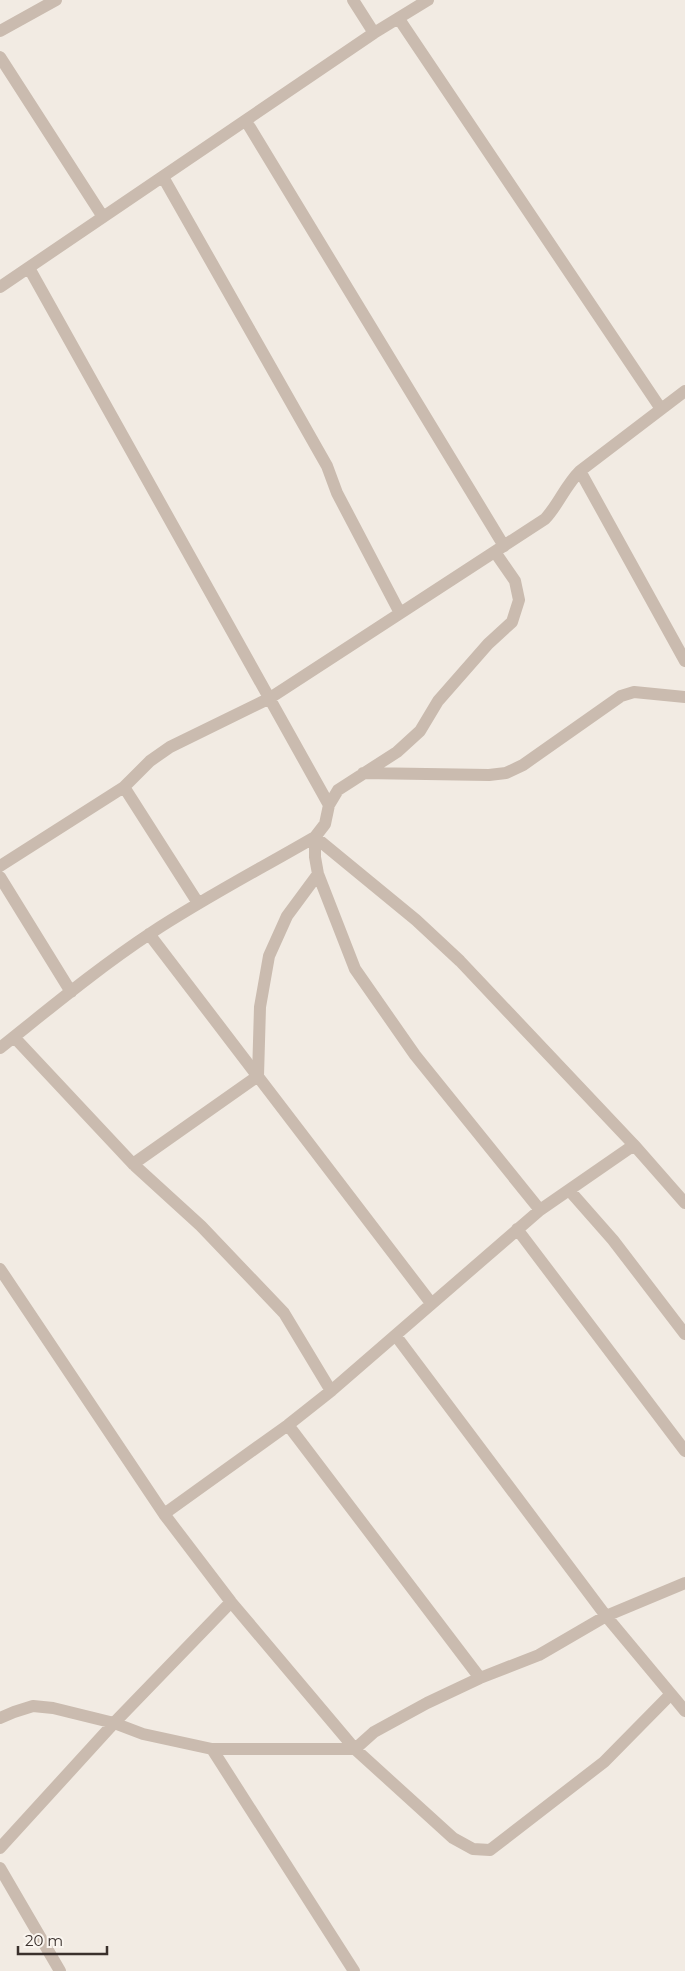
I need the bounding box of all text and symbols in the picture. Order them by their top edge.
scale bar [18,1924,106,1956]
text: 20 m [25,1931,63,1950]

